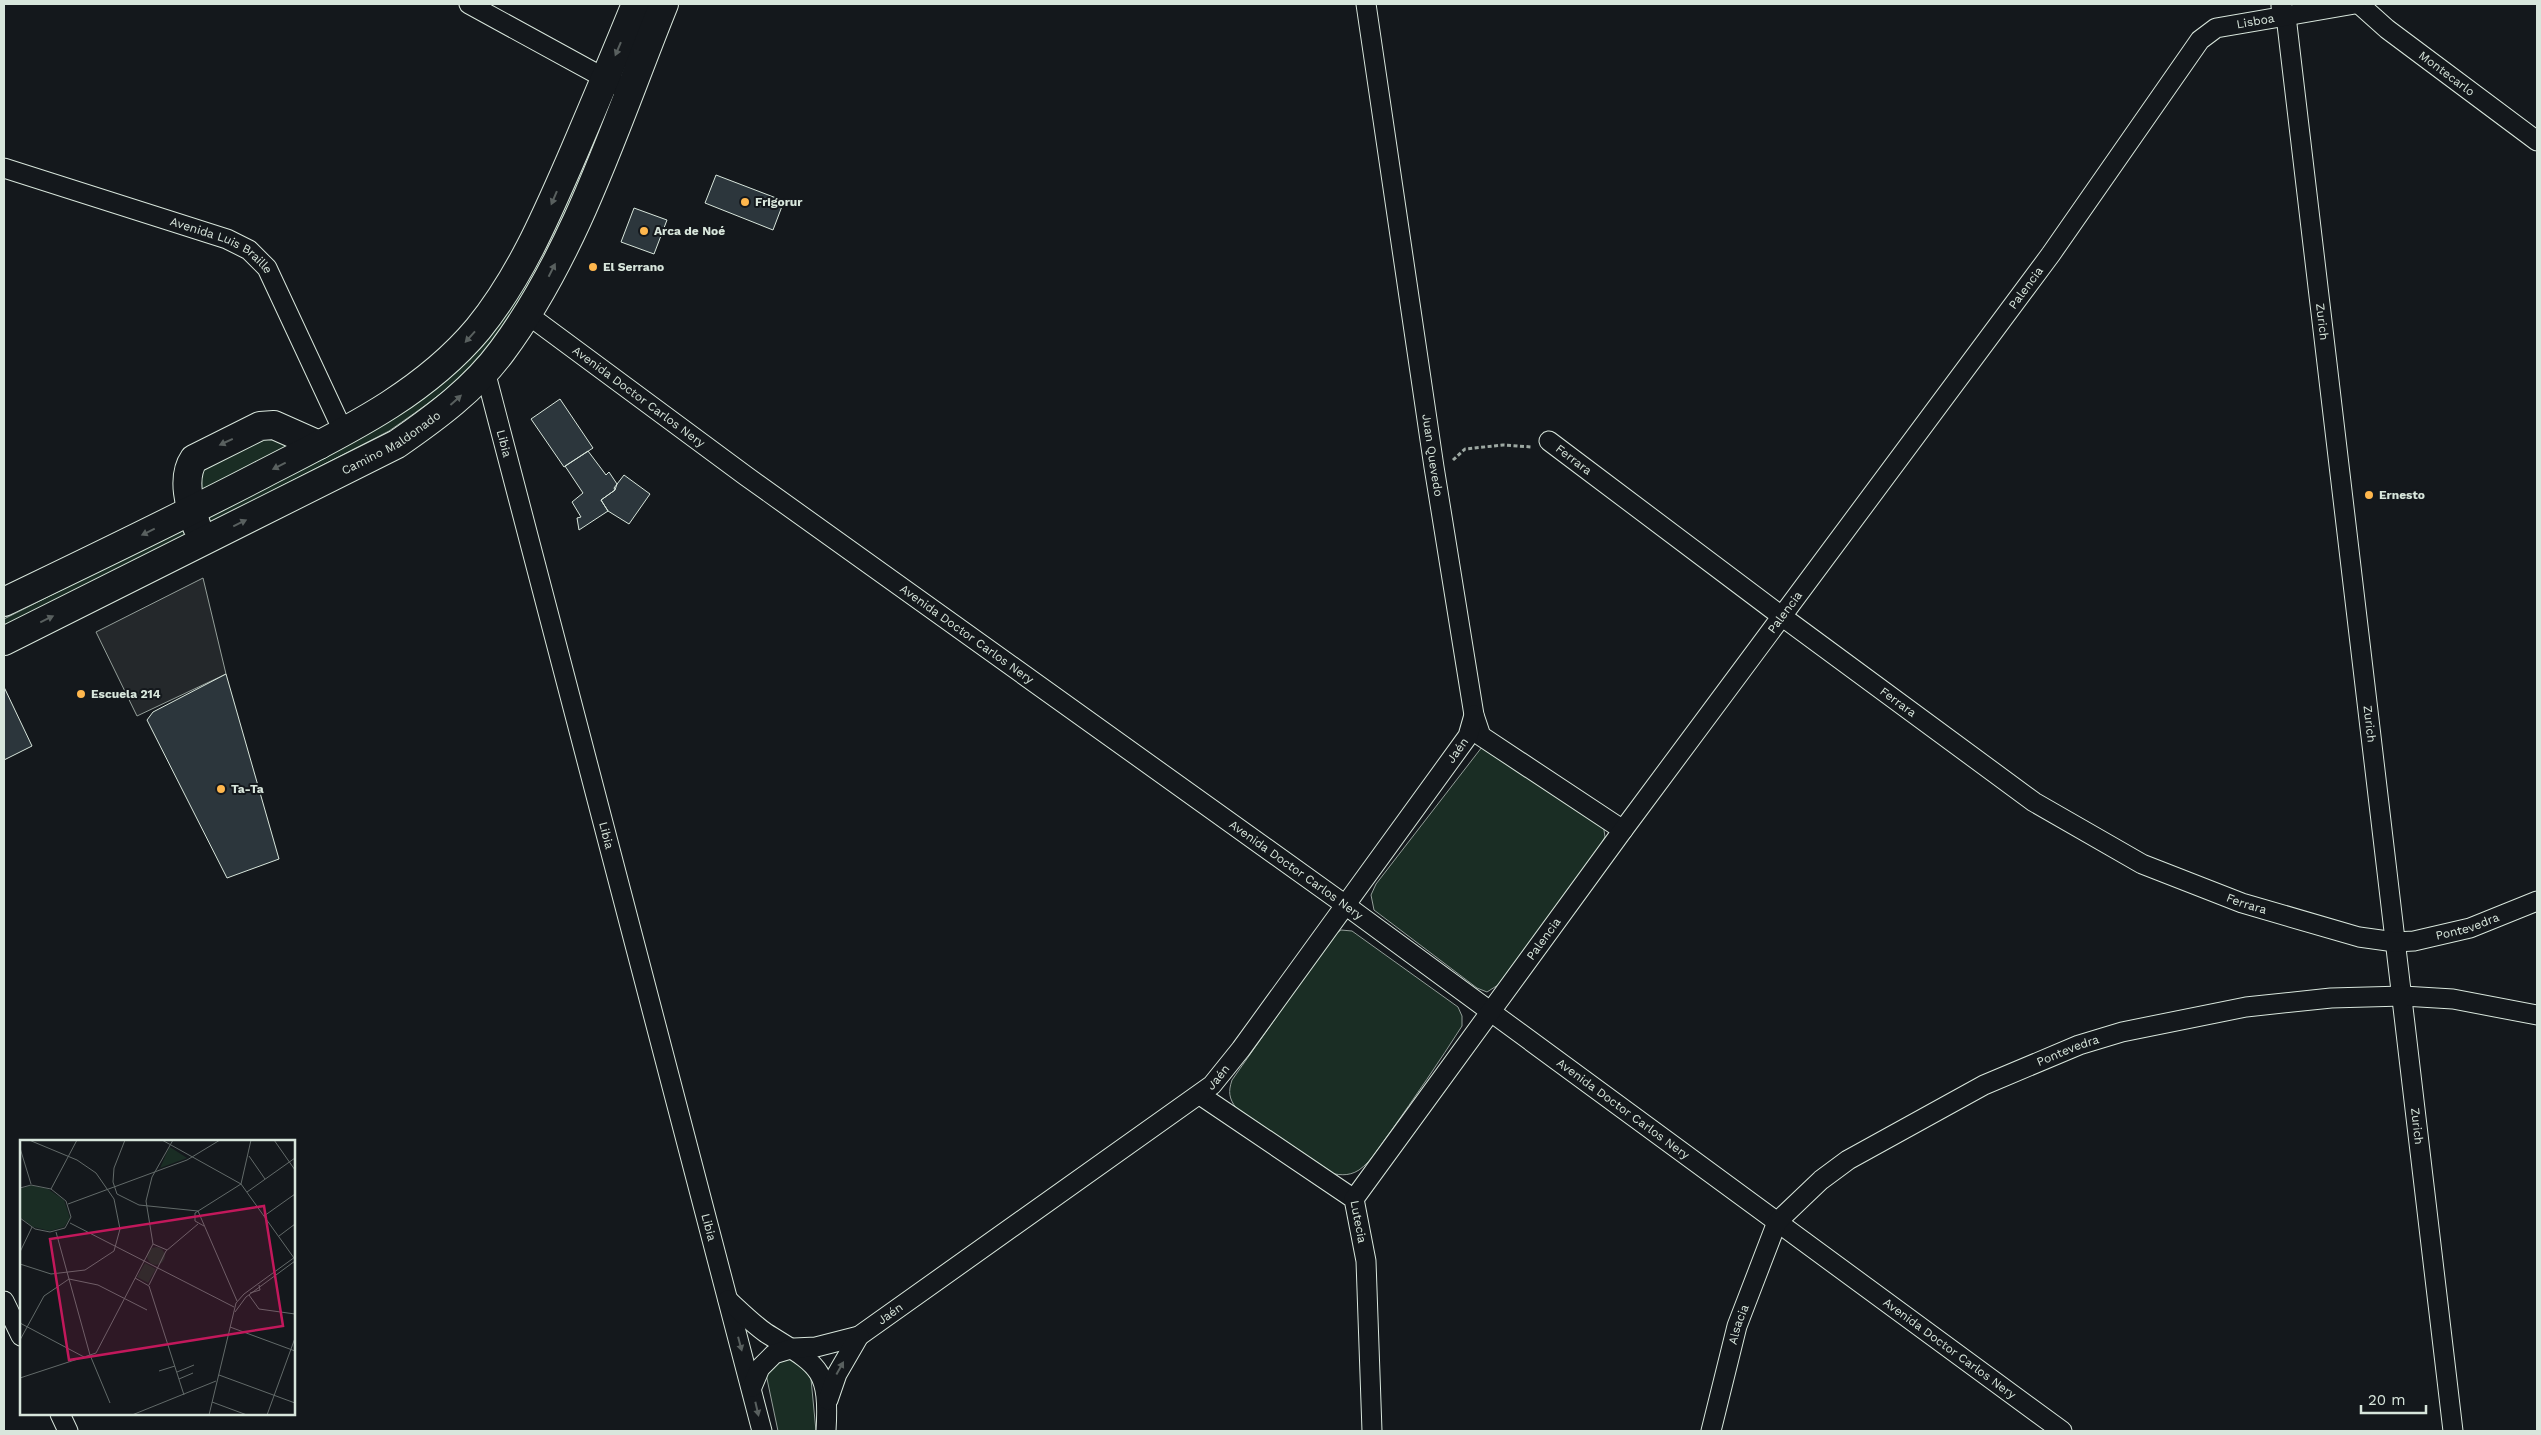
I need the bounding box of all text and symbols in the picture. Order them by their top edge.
street label: Lisboa [2235,11,2276,31]
one-way arrow [613,42,621,56]
street label: Montecarlo [2416,48,2477,99]
one-way arrow [550,191,558,206]
place label: Frigorur [755,195,803,209]
marker: Frigorur [739,196,751,208]
street label: Avenida Luis Braille [168,214,276,276]
place label: Arca de Noé [654,224,725,238]
marker: Arca de Noé [638,225,650,237]
place label: El Serrano [603,260,664,274]
marker: El Serrano [587,261,599,273]
one-way arrow [548,263,556,277]
street label: Palencia [2006,264,2046,312]
street label: Zurich [2313,302,2331,341]
one-way arrow [464,330,476,342]
street label: Avenida Doctor Carlos Nery [570,343,708,451]
one-way arrow [449,394,461,406]
street label: Camino Maldonado [339,408,443,478]
street label: Juan Quevedo [1419,413,1446,498]
street label: Libia [494,428,514,459]
one-way arrow [219,439,233,447]
street label: Ferrara [1553,442,1595,478]
one-way arrow [272,462,286,470]
place label: Ernesto [2379,488,2425,502]
marker: Ernesto [2363,489,2375,501]
one-way arrow [232,519,247,527]
one-way arrow [141,529,155,537]
street label: Avenida Doctor Carlos Nery [897,582,1037,687]
street label: Palencia [1765,588,1805,636]
one-way arrow [40,615,55,624]
street label: Ferrara [1877,684,1919,720]
place label: Escuela 214 [91,687,161,701]
marker: Escuela 214 [75,688,87,700]
street label: Zurich [2360,705,2379,743]
street label: Jaén [1444,735,1471,766]
place label: Ta-Ta [231,782,264,796]
marker: Ta-Ta [215,783,227,795]
street label: Avenida Doctor Carlos Nery [1227,817,1366,923]
street label: Libia [596,820,617,851]
street label: Ferrara [2224,891,2268,917]
street label: Pontevedra [2434,910,2501,943]
street label: Palencia [1524,915,1564,963]
street label: Pontevedra [2035,1032,2101,1069]
street label: Avenida Doctor Carlos Nery [1554,1056,1693,1163]
street label: Jaén [1205,1062,1233,1093]
street label: Zurich [2408,1107,2426,1145]
inset map [20,1140,295,1415]
street label: Lutecia [1347,1199,1369,1244]
street label: Libia [698,1212,719,1243]
street label: Avenida Doctor Carlos Nery [1881,1295,2019,1402]
street label: Jaén [875,1300,906,1328]
street label: Alsacia [1726,1302,1752,1346]
one-way arrow [736,1336,744,1351]
one-way arrow [836,1361,845,1375]
scale bar [2361,1382,2426,1414]
text: 20 m [2368,1391,2406,1409]
one-way arrow [753,1402,761,1417]

